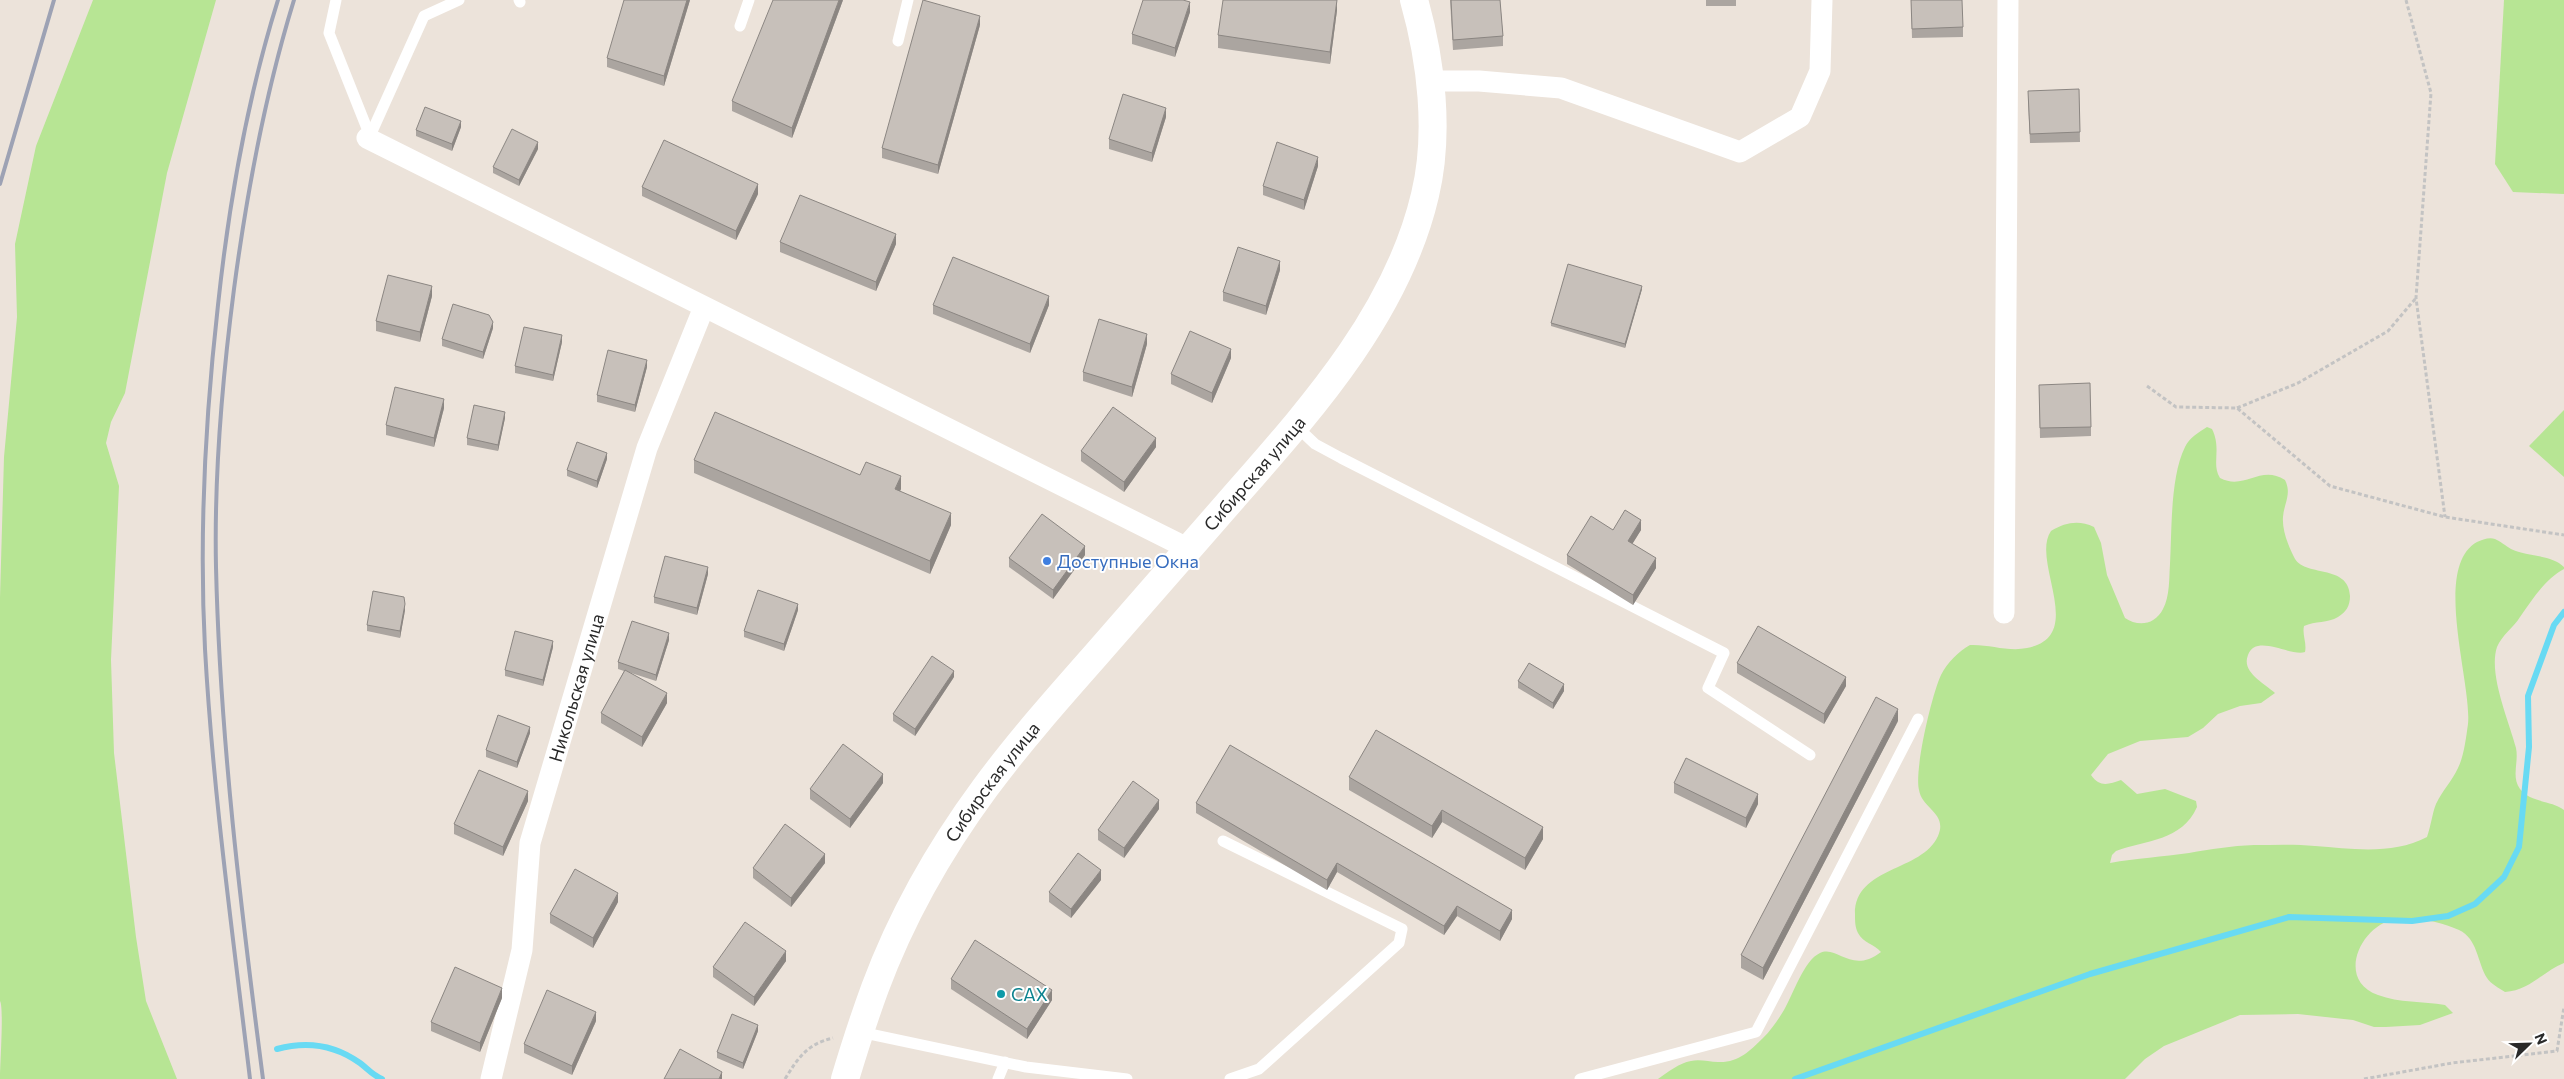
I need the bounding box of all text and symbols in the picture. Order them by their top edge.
street label: Сибирская улица [1199,412,1310,535]
place label: Доступные Окна [1057,550,1199,572]
marker: Доступные Окна [1041,555,1053,567]
street label: Никольская улица [544,611,608,764]
street label: Сибирская улица [940,717,1044,846]
place label: САХ [1011,983,1048,1005]
marker: САХ [995,988,1007,1000]
north arrow [2504,1019,2554,1069]
text: N [2532,1031,2551,1047]

